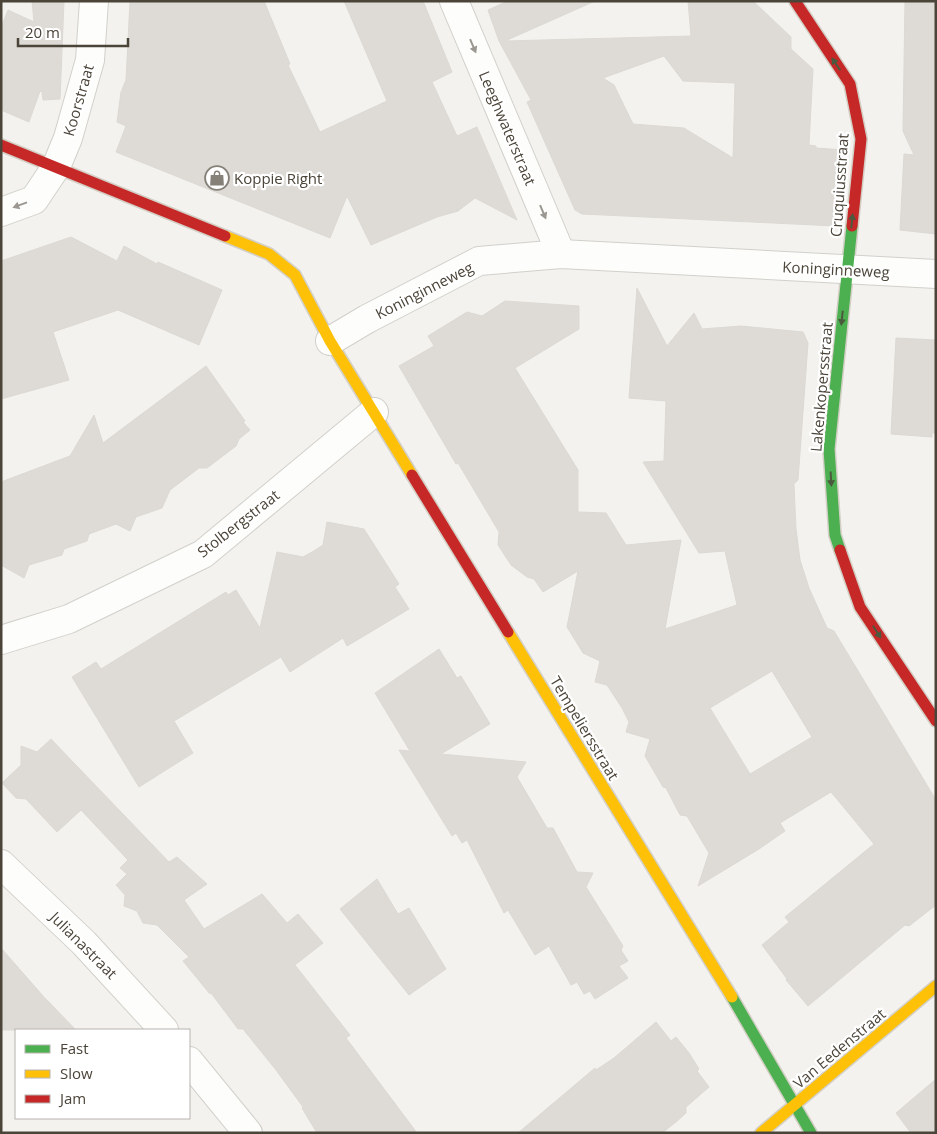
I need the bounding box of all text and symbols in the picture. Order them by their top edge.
scale bar [18,15,128,47]
text: 20 m [25,22,60,42]
one-way arrow [469,39,477,54]
one-way arrow [832,57,841,71]
street label: Koorstraat [58,62,98,138]
street label: Leeghwaterstraat [475,68,541,188]
street label: Cruquiusstraat [825,132,853,238]
shop icon: Koppie Right [204,165,230,191]
place label: Koppie Right [234,168,322,188]
one-way arrow [12,201,27,209]
one-way arrow [540,205,548,219]
one-way arrow [848,212,856,228]
street label: Koninginneweg [782,256,890,282]
street label: Koninginneweg [372,257,476,323]
one-way arrow [838,310,846,326]
street label: Lakenkopersstraat [805,321,837,453]
one-way arrow [828,472,836,488]
street label: Stolbergstraat [193,485,283,561]
one-way arrow [872,626,882,639]
street label: Tempeliersstraat [546,672,624,784]
street label: Julianastraat [45,906,122,983]
street label: Van Eedenstraat [789,1004,889,1092]
legend [15,1029,190,1119]
text: Fast [60,1038,89,1058]
text: Slow [60,1063,93,1083]
text: Jam [58,1088,86,1108]

